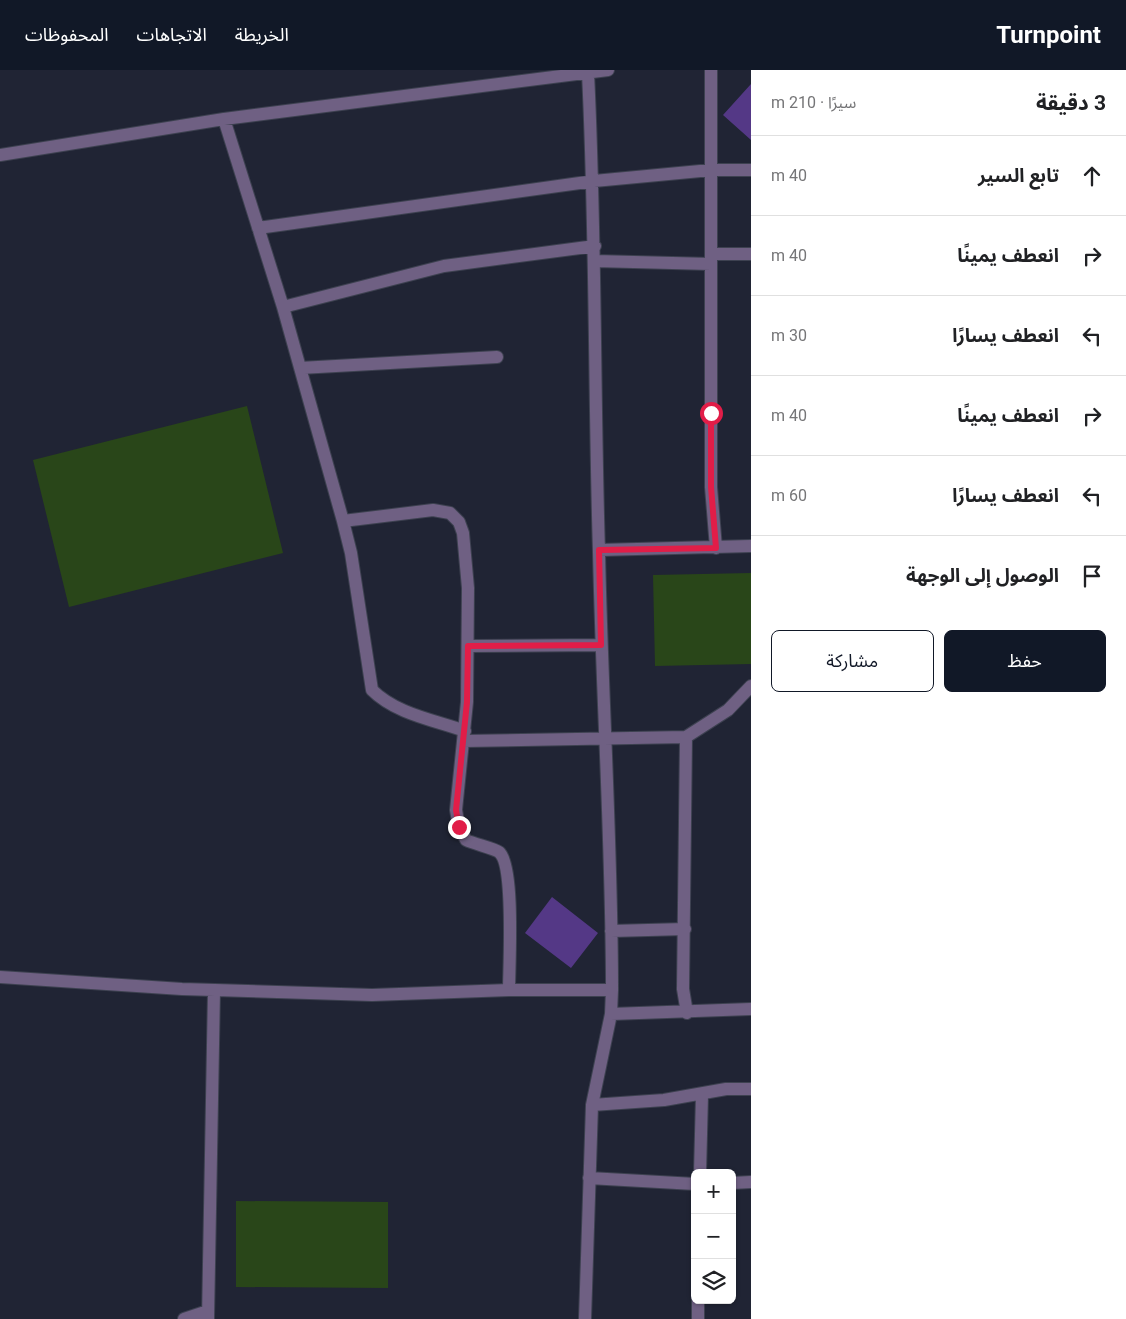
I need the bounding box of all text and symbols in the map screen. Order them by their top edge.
text: Turnpoint [996,21,1101,49]
text: المحفوظات [25,24,109,45]
text: الاتجاهات [137,24,207,45]
text: الخريطة [235,24,289,45]
text: 3 دقيقة [1036,91,1106,115]
text: سيرًا · 210 m [771,93,856,112]
icon: ahead [1078,162,1106,190]
text: تابع السير [978,164,1059,187]
text: 40 m [771,166,807,185]
icon: right [1078,242,1106,270]
text: انعطف يمينًا [957,244,1059,267]
text: 40 m [771,246,807,265]
icon: left [1078,322,1106,350]
text: انعطف يسارًا [952,324,1059,347]
text: 30 m [771,326,807,345]
route start [700,402,723,425]
icon: right [1078,402,1106,430]
text: انعطف يمينًا [957,404,1059,427]
text: 40 m [771,406,807,425]
icon: left [1078,482,1106,510]
text: انعطف يسارًا [952,484,1059,507]
text: 60 m [771,486,807,505]
icon: arrive [1078,562,1106,590]
text: الوصول إلى الوجهة [906,564,1059,587]
button: مشاركة [771,630,934,692]
button: حفظ [944,630,1106,692]
route end [448,816,471,839]
map controls [691,1169,736,1304]
button: + [691,1169,736,1214]
button: − [691,1214,736,1259]
button: layers [691,1259,736,1304]

